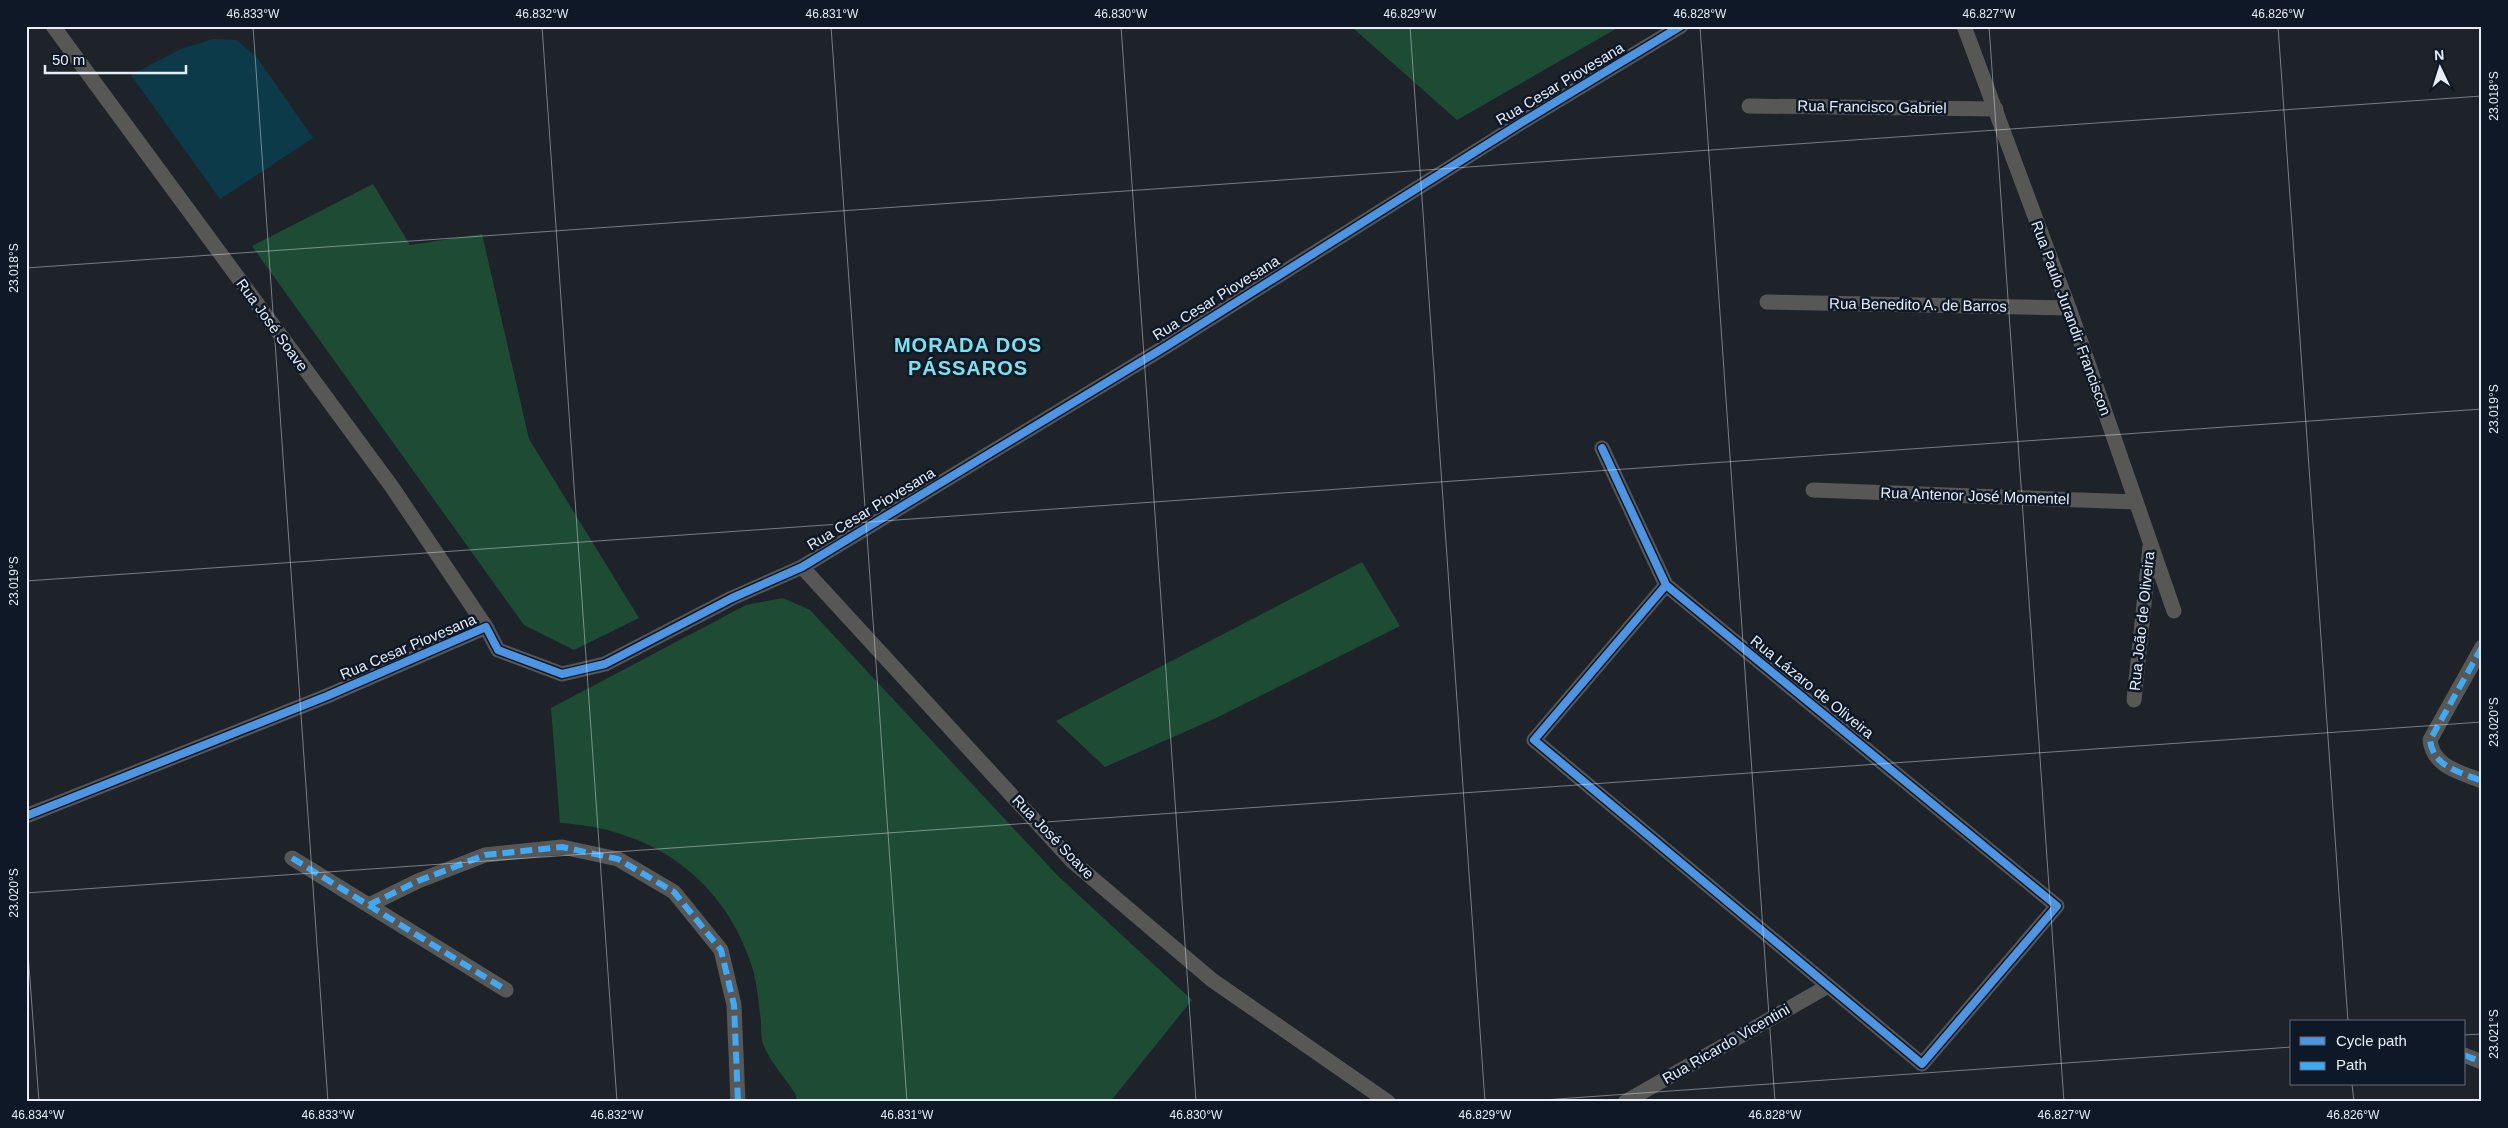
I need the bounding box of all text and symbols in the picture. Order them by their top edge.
text: 46.833°W [227,7,280,21]
text: 46.832°W [516,7,569,21]
text: 46.831°W [806,7,859,21]
text: 46.830°W [1095,7,1148,21]
text: 46.829°W [1384,7,1437,21]
text: 46.828°W [1674,7,1727,21]
text: 46.827°W [1963,7,2016,21]
text: 46.826°W [2252,7,2305,21]
street label: Rua Cesar Piovesana [1493,38,1627,128]
scale bar [45,42,186,74]
north arrow [2416,42,2466,92]
text: N [2433,47,2445,63]
text: 50 m [52,51,85,68]
text: 23.018°S [2487,71,2501,121]
street label: Rua Francisco Gabriel [1797,97,1947,116]
street label: Rua Paulo Jurandir Franciscon [2028,218,2115,417]
text: 23.018°S [7,243,21,293]
street label: Rua Cesar Piovesana [1149,251,1283,343]
street label: Rua José Soave [233,275,312,374]
street label: Rua Benedito A. de Barros [1829,294,2007,315]
district label: MORADA DOS PÁSSAROS [894,334,1042,379]
text: 23.019°S [2487,384,2501,434]
street label: Rua Cesar Piovesana [804,463,938,553]
street label: Rua Antenor José Momentel [1880,484,2070,507]
street label: Rua João de Oliveira [2126,550,2157,691]
text: 23.019°S [7,556,21,606]
street label: Rua Cesar Piovesana [337,610,479,683]
street label: Rua Lázaro de Oliveira [1747,632,1878,742]
text: 23.020°S [2487,697,2501,747]
street label: Rua José Soave [1009,791,1098,882]
text: 23.020°S [7,868,21,918]
street label: Rua Ricardo Vicentini [1659,1000,1792,1087]
text: 23.021°S [2487,1009,2501,1059]
legend [2290,1020,2466,1086]
text: Cycle path [2336,1032,2407,1049]
text: Path [2336,1056,2367,1073]
text: 46.834°W [12,1108,65,1122]
text: 46.833°W [302,1108,355,1122]
text: 46.832°W [591,1108,644,1122]
text: 46.831°W [881,1108,934,1122]
text: 46.830°W [1170,1108,1223,1122]
text: 46.829°W [1459,1108,1512,1122]
text: 46.828°W [1749,1108,1802,1122]
text: 46.827°W [2038,1108,2091,1122]
text: 46.826°W [2327,1108,2380,1122]

